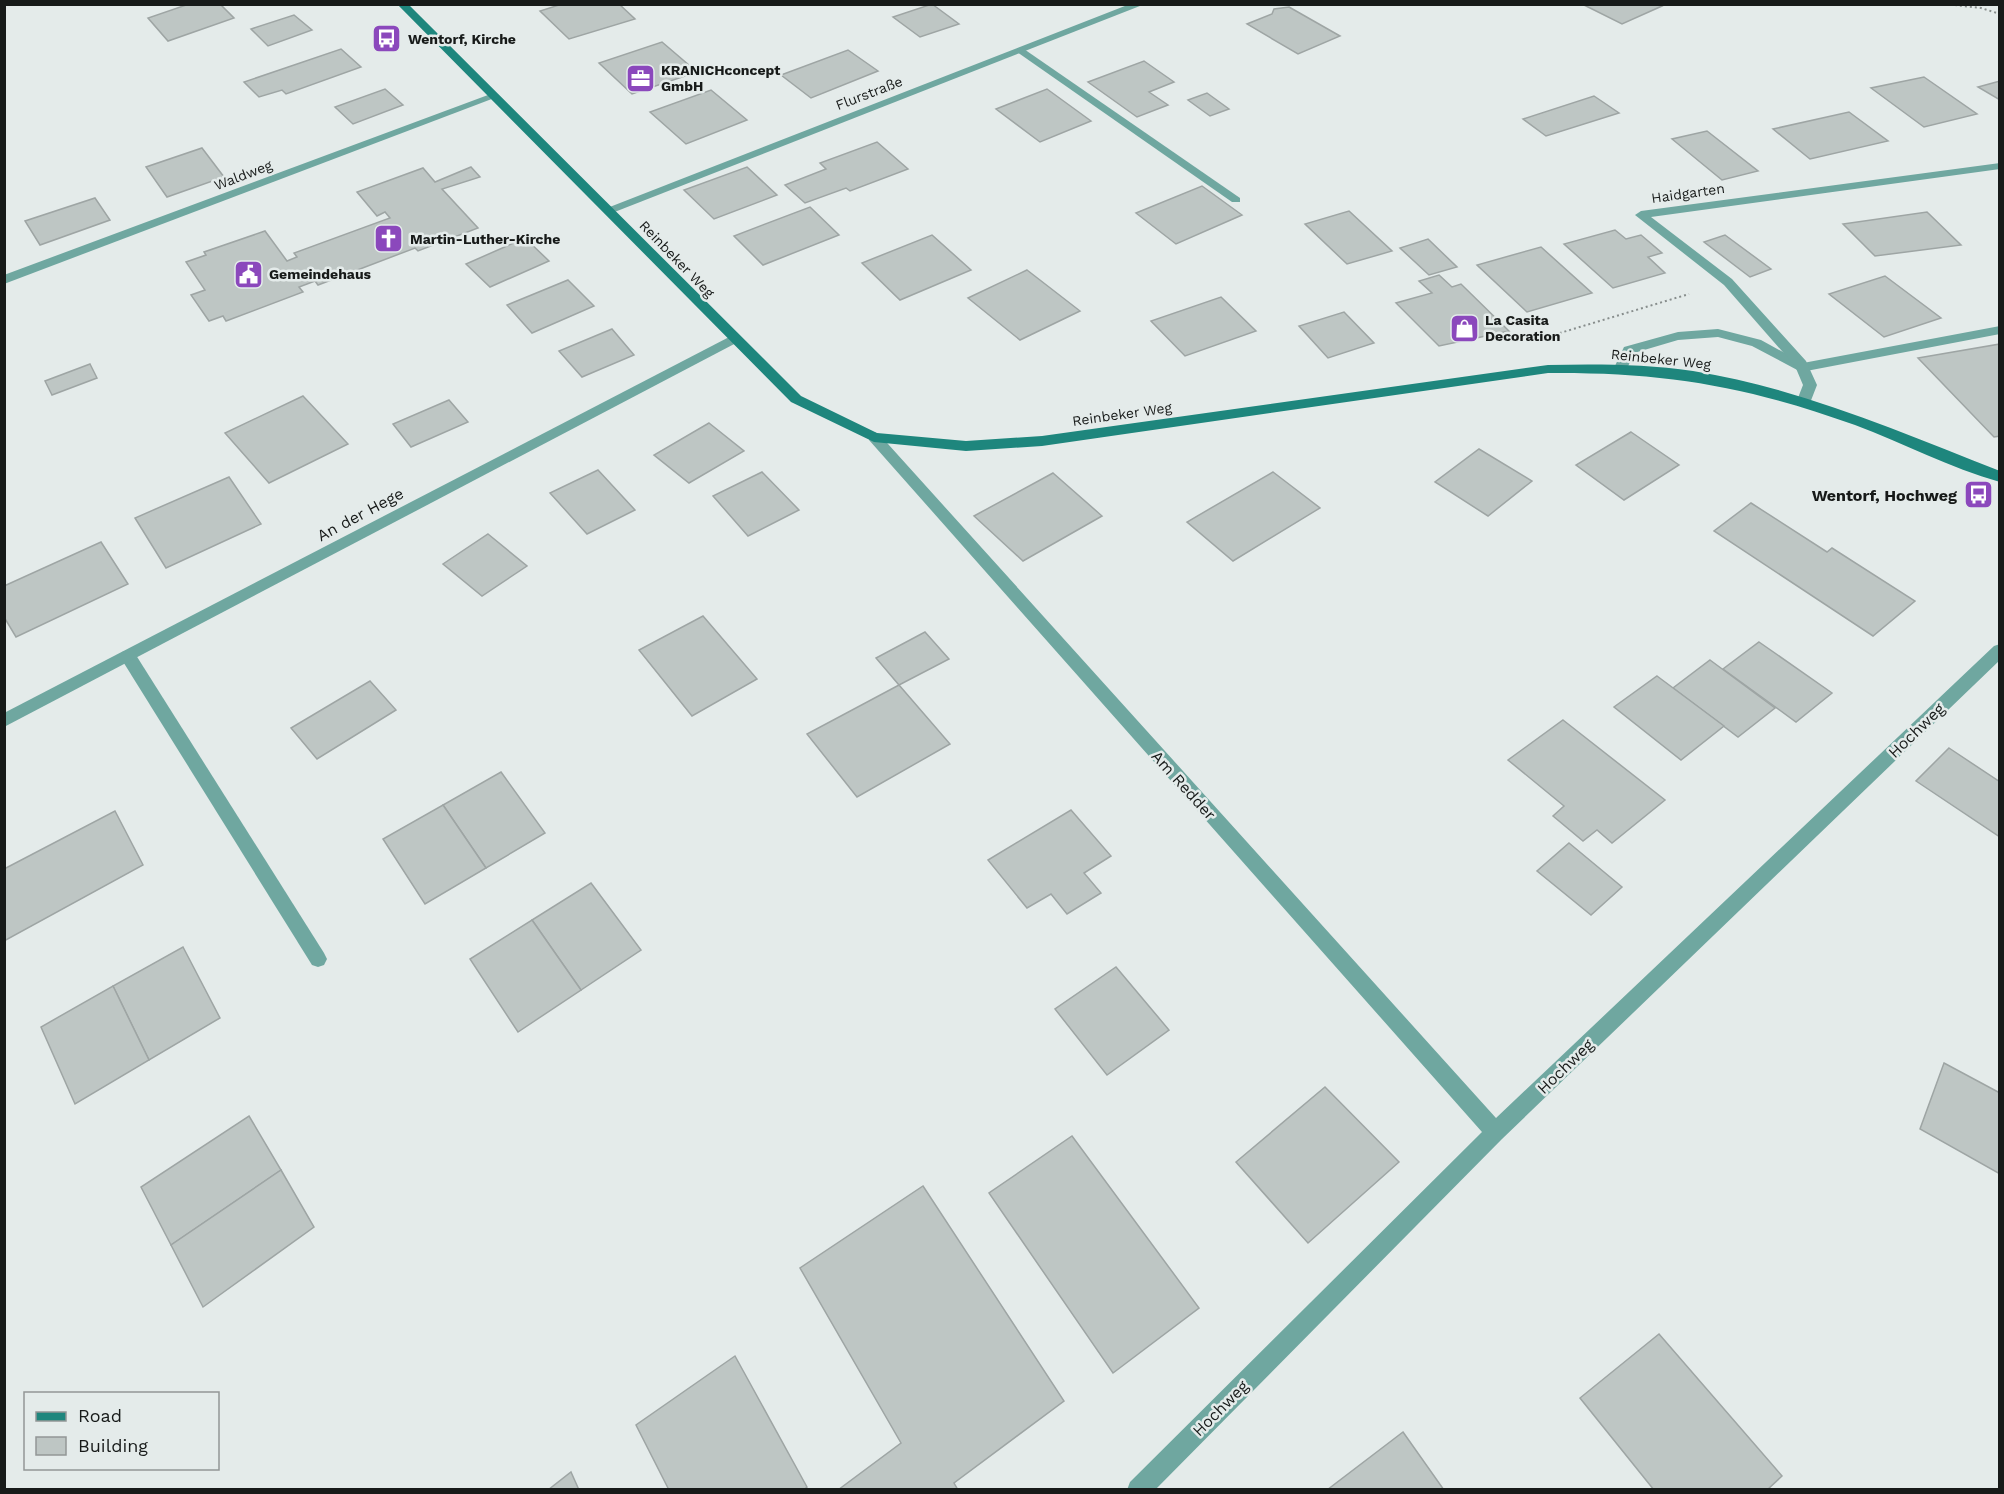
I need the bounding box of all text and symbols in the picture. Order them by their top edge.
bus stop icon: Wentorf, Kirche [371,23,403,55]
place label: Wentorf, Kirche [408,31,516,47]
office icon: KRANICHconcept GmbH [624,62,656,94]
place label: KRANICHconcept GmbH [661,62,780,94]
street label: Flurstraße [833,73,905,113]
street label: Waldweg [212,156,275,193]
street label: Haidgarten [1650,180,1726,206]
street label: Reinbeker Weg [636,217,718,301]
church icon: Martin-Luther-Kirche [373,223,405,255]
place label: Martin-Luther-Kirche [410,231,560,247]
public building icon: Gemeindehaus [232,258,264,290]
place label: Gemeindehaus [269,266,372,282]
shop icon: La Casita Decoration [1448,312,1480,344]
place label: La Casita Decoration [1485,312,1561,344]
street label: Reinbeker Weg [1610,346,1712,372]
street label: Reinbeker Weg [1071,399,1173,429]
bus stop icon: Wentorf, Hochweg [1962,479,1994,511]
street label: An der Hege [314,484,407,545]
place label: Wentorf, Hochweg [1812,486,1957,505]
street label: Hochweg [1884,699,1949,762]
street label: Am Redder [1148,747,1220,824]
street label: Hochweg [1533,1035,1598,1098]
street label: Hochweg [1189,1376,1252,1440]
legend [24,1392,219,1470]
text: Road [78,1405,122,1426]
text: Building [78,1435,148,1456]

